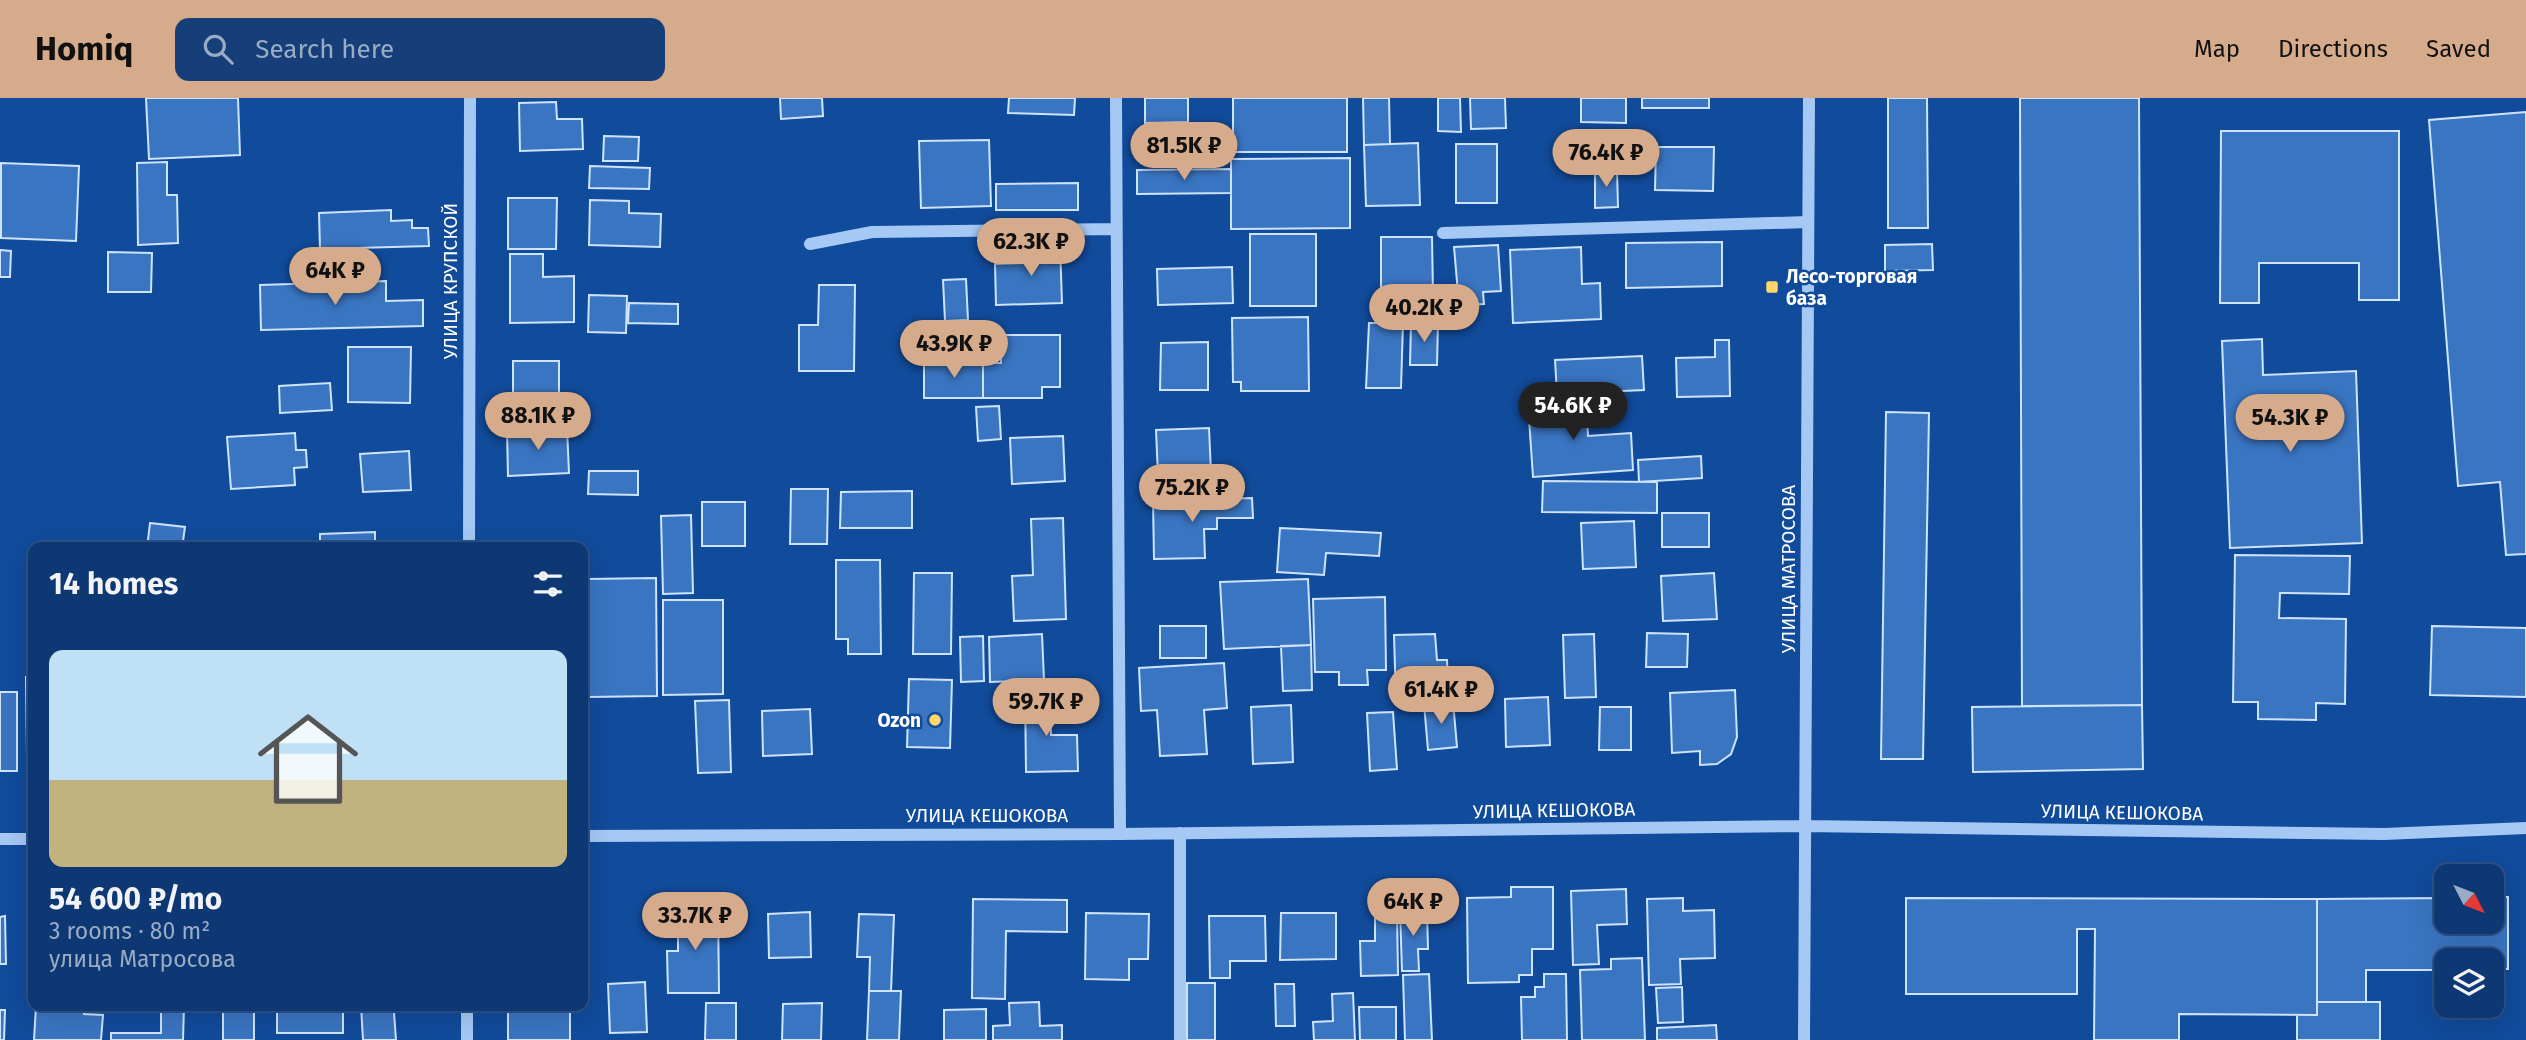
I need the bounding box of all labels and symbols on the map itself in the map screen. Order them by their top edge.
pin: 81.5K ₽ [1119,122,1249,182]
pin: 76.4K ₽ [1541,130,1671,189]
street label: УЛИЦА КРУПСКОЙ [439,203,462,359]
pin: 62.3K ₽ [966,218,1096,278]
pin: 64K ₽ [286,248,384,307]
place label: Лесо-торговая база [1786,265,1917,310]
marker: Лесо-торговая база [1764,279,1780,295]
pin: 40.2K ₽ [1359,285,1489,344]
pin: 43.9K ₽ [889,320,1019,380]
pin: 54.6K ₽ [1508,382,1638,442]
pin: 88.1K ₽ [473,392,603,452]
pin: 54.3K ₽ [2225,394,2355,454]
pin: 75.2K ₽ [1127,464,1257,524]
street label: УЛИЦА МАТРОСОВА [1777,485,1800,653]
pin: 61.4K ₽ [1376,666,1506,726]
pin: 59.7K ₽ [981,678,1111,738]
place label: Ozon [877,709,921,732]
marker: Ozon [927,712,943,728]
street label: УЛИЦА КЕШОКОВА [1473,798,1635,823]
street label: УЛИЦА КЕШОКОВА [2041,800,2203,825]
street label: УЛИЦА КЕШОКОВА [906,804,1068,827]
north arrow [2434,864,2504,934]
pin: 64K ₽ [1364,878,1462,938]
pin: 33.7K ₽ [630,892,760,952]

